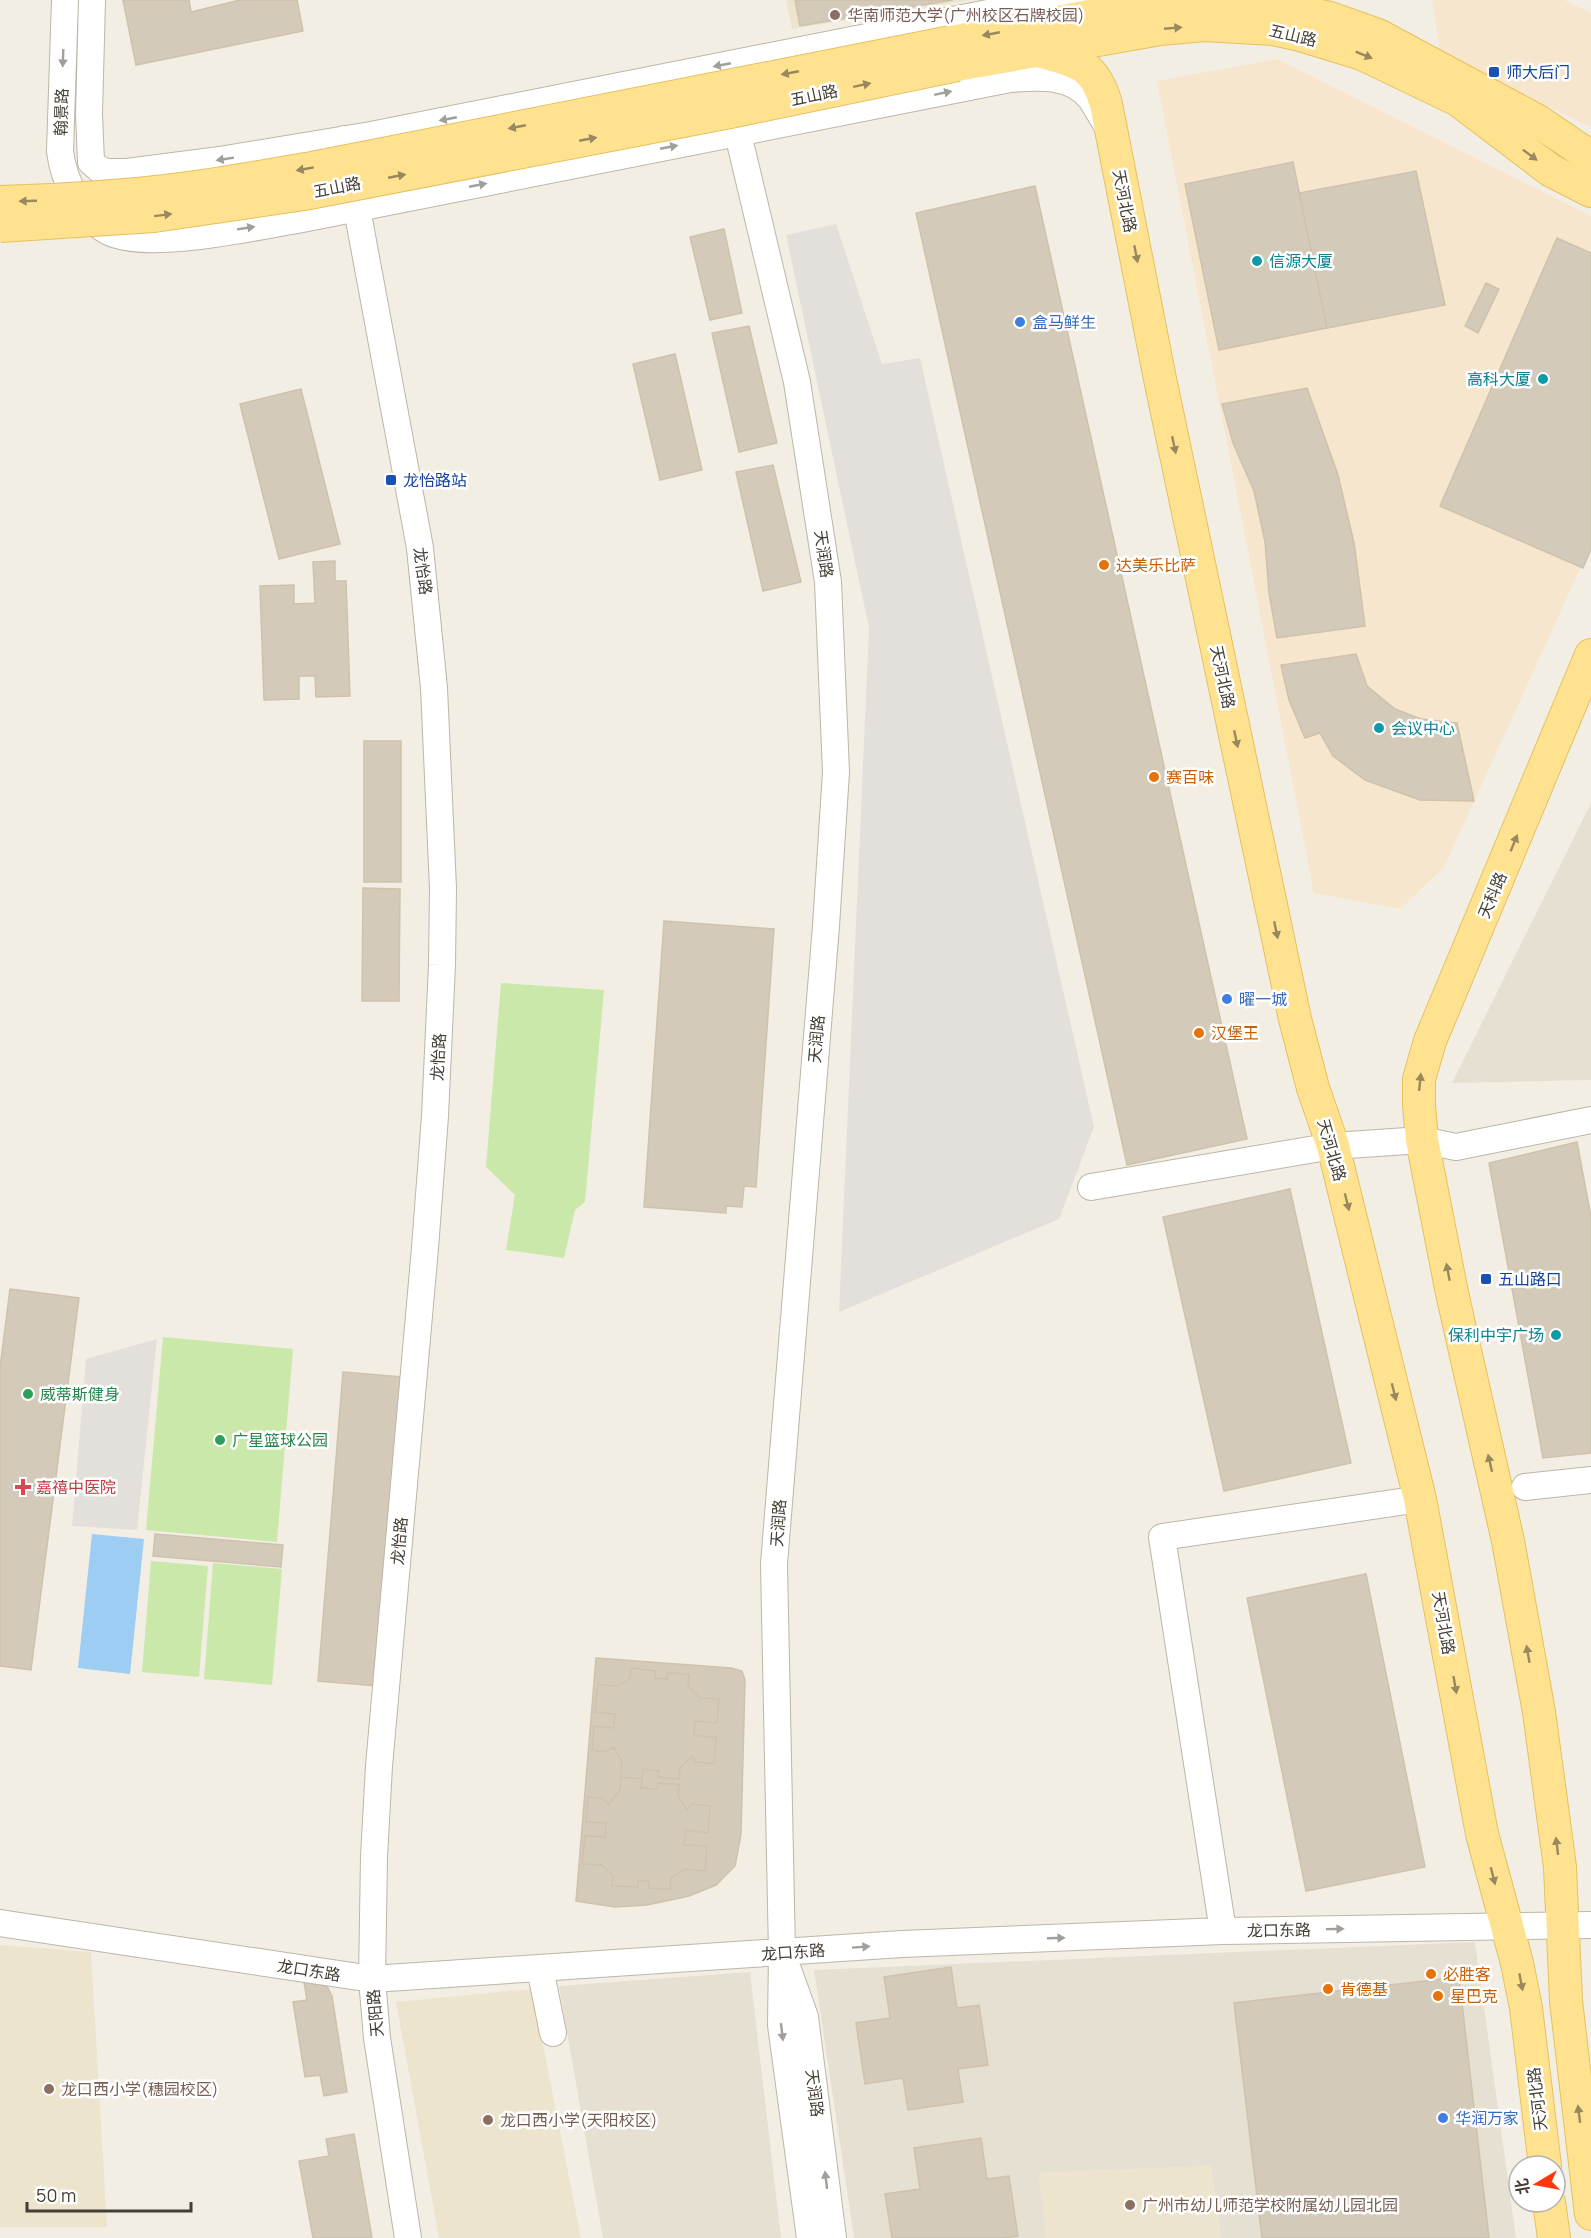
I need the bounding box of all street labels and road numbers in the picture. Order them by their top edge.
street label: 五山路 [1267,19,1319,51]
street label: 五山路 [788,79,840,111]
street label: 翰景路 [49,88,73,136]
street label: 天河北路 [1108,167,1142,235]
street label: 五山路 [311,172,363,202]
street label: 天润路 [810,529,838,579]
street label: 龙怡路 [409,546,437,596]
street label: 天河北路 [1206,643,1240,711]
street label: 天科路 [1472,869,1512,921]
street label: 天润路 [803,1014,829,1064]
street label: 龙怡路 [426,1032,450,1082]
street label: 天河北路 [1313,1116,1351,1184]
street label: 天润路 [765,1498,791,1548]
street label: 龙怡路 [386,1516,412,1566]
street label: 天河北路 [1428,1590,1460,1656]
street label: 龙口东路 [1247,1918,1311,1942]
street label: 龙口东路 [760,1939,826,1965]
street label: 龙口东路 [276,1954,342,1986]
street label: 天阳路 [362,1988,388,2038]
street label: 天河北路 [1522,2066,1552,2132]
street label: 天润路 [801,2068,829,2118]

